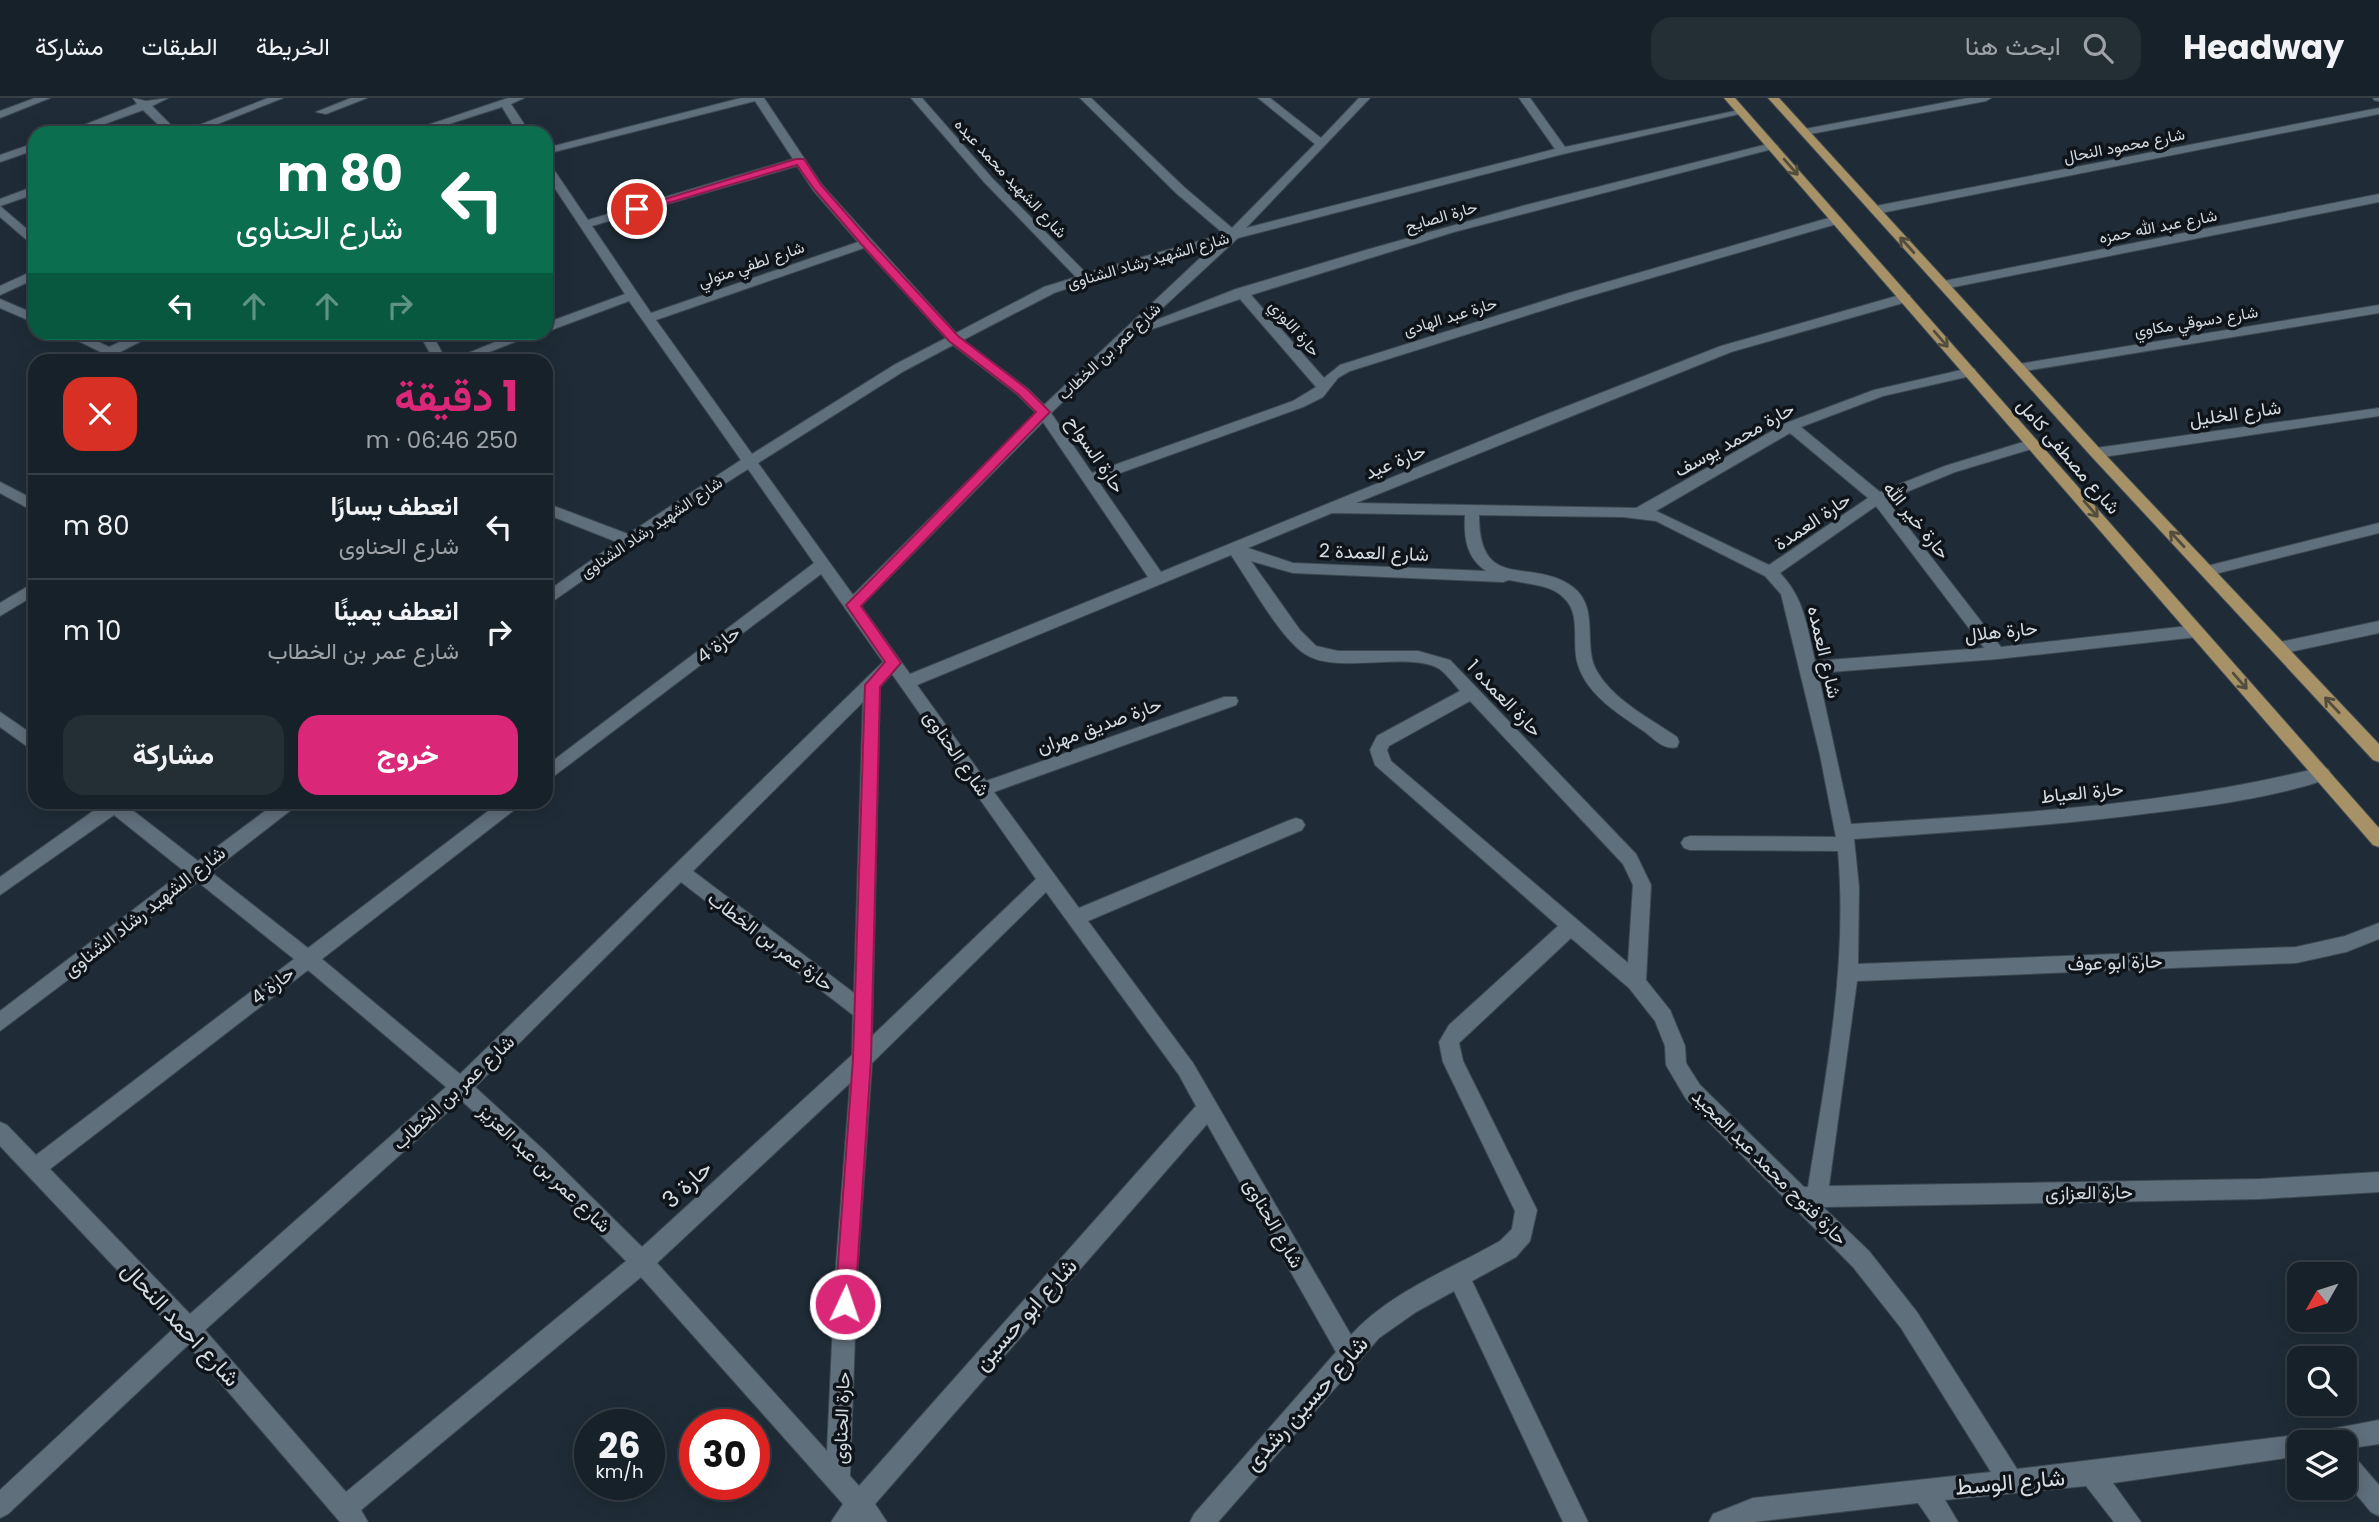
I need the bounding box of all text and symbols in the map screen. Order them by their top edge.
search box [1651,17,2141,80]
text: Headway [2183,24,2344,71]
text: ابحث هنا [1965,28,2061,64]
icon: search [2079,29,2117,67]
text: مشاركة [35,30,103,63]
text: الطبقات [141,30,218,63]
text: الخريطة [256,30,330,63]
street label: شارع الشهيد محمد عبده [949,113,1072,243]
street label: شارع محمود النحال [2061,122,2187,169]
text: 80 m [277,140,403,208]
icon: left [427,154,518,245]
one-way arrow [1782,158,1798,176]
pin [607,179,667,239]
icon: arrive [618,190,656,228]
street label: حارة الصايح [1402,195,1480,238]
street label: شارع عبد الله حمزه [2097,204,2219,249]
text: شارع الحناوى [236,205,403,250]
street label: شارع الشهيد رشاد الشناوى [1064,226,1232,295]
street label: شارع لطفي متولي [695,236,808,295]
one-way arrow [1900,236,1916,254]
icon: left [162,287,200,325]
icon: ahead [235,287,273,325]
icon: ahead [308,287,346,325]
icon: right [381,287,419,325]
street label: حارة عبد الهادى [1400,291,1500,342]
street label: حارة اللوزي [1262,295,1326,363]
street label: شارع عمر بن الخطاب [1053,298,1166,405]
street label: شارع دسوقي مكاوي [2132,300,2260,345]
one-way arrow [1932,329,1948,347]
text: 1 دقيقة [394,367,518,426]
button: close [63,377,137,451]
street label: شارع مصطفى كامل [2011,392,2127,520]
street label: شارع الخليل [2187,394,2283,433]
street label: حارة محمد يوسف [1669,395,1799,484]
street label: حارة السواح [1060,410,1131,498]
text: 250 m · 06:46 [366,424,518,456]
street label: حارة عيد [1361,437,1430,486]
street label: شارع الشهيد رشاد الشناوى [575,471,727,584]
street label: حارة خير الله [1877,476,1956,565]
street label: حارة العمدة [1769,486,1856,557]
text: انعطف يسارًا [330,488,459,524]
one-way arrow [2083,500,2099,518]
text: 80 m [63,508,129,544]
icon: left [480,508,518,546]
text: شارع الحناوى [339,530,459,562]
one-way arrow [2168,531,2185,548]
street label: شارع العمدة 2 [1319,537,1429,568]
text: انعطف يمينًا [334,593,459,629]
street label: شارع العمده [1801,603,1848,701]
text: 10 m [63,613,121,649]
icon: right [480,613,518,651]
street label: حارة هلال [1963,614,2039,649]
street label: حارة 4 [691,619,746,670]
text: شارع عمر بن الخطاب [268,635,459,667]
street label: حارة العمده 1 [1461,654,1549,743]
one-way arrow [2232,671,2248,689]
street label: حارة صديق مهران [1033,690,1165,761]
one-way arrow [2324,697,2341,714]
street label: شارع الحناوى [917,705,996,802]
button: مشاركة [63,715,284,795]
button: خروج [298,715,518,795]
street label: حارة العياط [2039,775,2125,810]
street label: شارع الشهيد رشاد الشناوى [58,839,231,983]
street label: حارة عمر بن الخطاب [702,885,839,998]
street label: حارة ابو عوف [2067,947,2163,978]
street label: حارة 4 [245,960,300,1011]
street label: شارع عمر بن الخطاب [386,1029,520,1156]
street label: حارة فتوح محمد عبد المجيد [1686,1084,1853,1251]
street label: شارع عمر بن عبد العزيز [472,1097,617,1239]
street label: حارة 3 [655,1153,719,1215]
street label: شارع الحناوى [1237,1173,1310,1273]
street label: حارة العزازى [2045,1178,2133,1207]
street label: شارع ابو حسين [966,1251,1084,1377]
street label: شارع احمد النحال [114,1254,248,1394]
north arrow [2287,1262,2357,1332]
map controls [2287,1262,2357,1500]
position arrow [808,1267,882,1341]
street label: شارع حسين رشدى [1237,1328,1375,1478]
button: search [2287,1346,2357,1416]
street label: حارة الحناوى [826,1371,857,1465]
speed limit sign: 30 [679,1409,770,1500]
text: 26 [598,1421,641,1470]
button: layers [2287,1430,2357,1500]
text: km/h [596,1459,643,1484]
street label: شارع الوسط [1954,1461,2066,1503]

